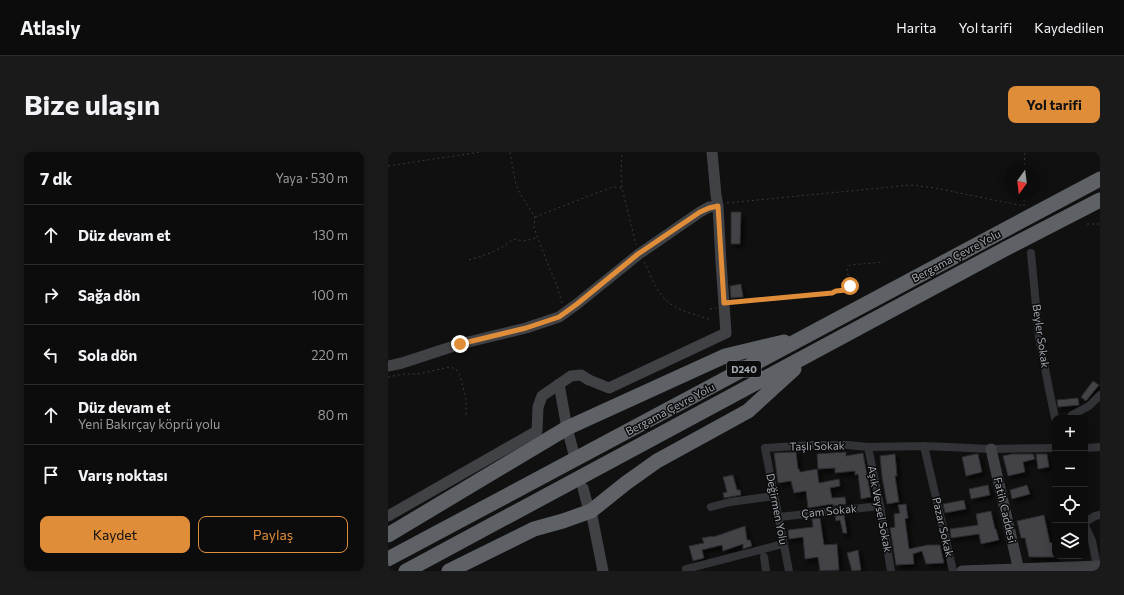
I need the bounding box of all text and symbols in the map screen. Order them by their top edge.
text: Atlasly [20,16,81,39]
text: Harita [896,19,936,36]
text: Yol tarifi [958,19,1012,36]
text: Kaydedilen [1034,19,1104,36]
button: Yol tarifi [1008,86,1100,123]
text: Bize ulaşın [24,87,160,121]
north arrow [1004,164,1040,200]
text: 7 dk [40,168,72,189]
text: Yaya · 530 m [276,170,348,186]
icon: ahead [40,224,62,246]
text: Düz devam et [78,226,171,244]
text: 130 m [313,227,348,243]
street label: Bergama Çevre Yolu [909,227,1003,285]
route start [841,277,859,295]
icon: right [40,284,62,306]
text: Sağa dön [78,286,140,304]
text: 100 m [312,287,348,303]
street label: Beyler Sokak [1031,303,1052,369]
route end [451,335,469,353]
icon: left [40,344,62,366]
text: Sola dön [78,346,137,364]
text: 220 m [311,347,348,363]
road number: D240 [727,361,761,377]
street label: Bergama Çevre Yolu [623,380,717,438]
text: Düz devam et [78,398,171,416]
icon: ahead [40,404,62,426]
text: 80 m [318,407,348,423]
map controls [1052,415,1088,559]
button: + [1052,415,1088,451]
text: Yeni Bakırçay köprü yolu [78,416,220,432]
street label: Taşlı Sokak [789,439,845,452]
button: − [1052,451,1088,487]
icon: arrive [40,464,62,486]
street label: Aşık Veysel Sokak [866,464,895,553]
text: Varış noktası [78,466,168,484]
street label: Değirmen Yolu [764,472,791,546]
street label: Fatih Caddesi [992,476,1019,544]
button: locate [1052,487,1088,523]
street label: Pazar Sokak [930,496,957,558]
street label: Çam Sokak [801,501,857,520]
button: Kaydet [40,516,190,553]
button: Paylaş [198,516,348,553]
button: layers [1052,523,1088,559]

